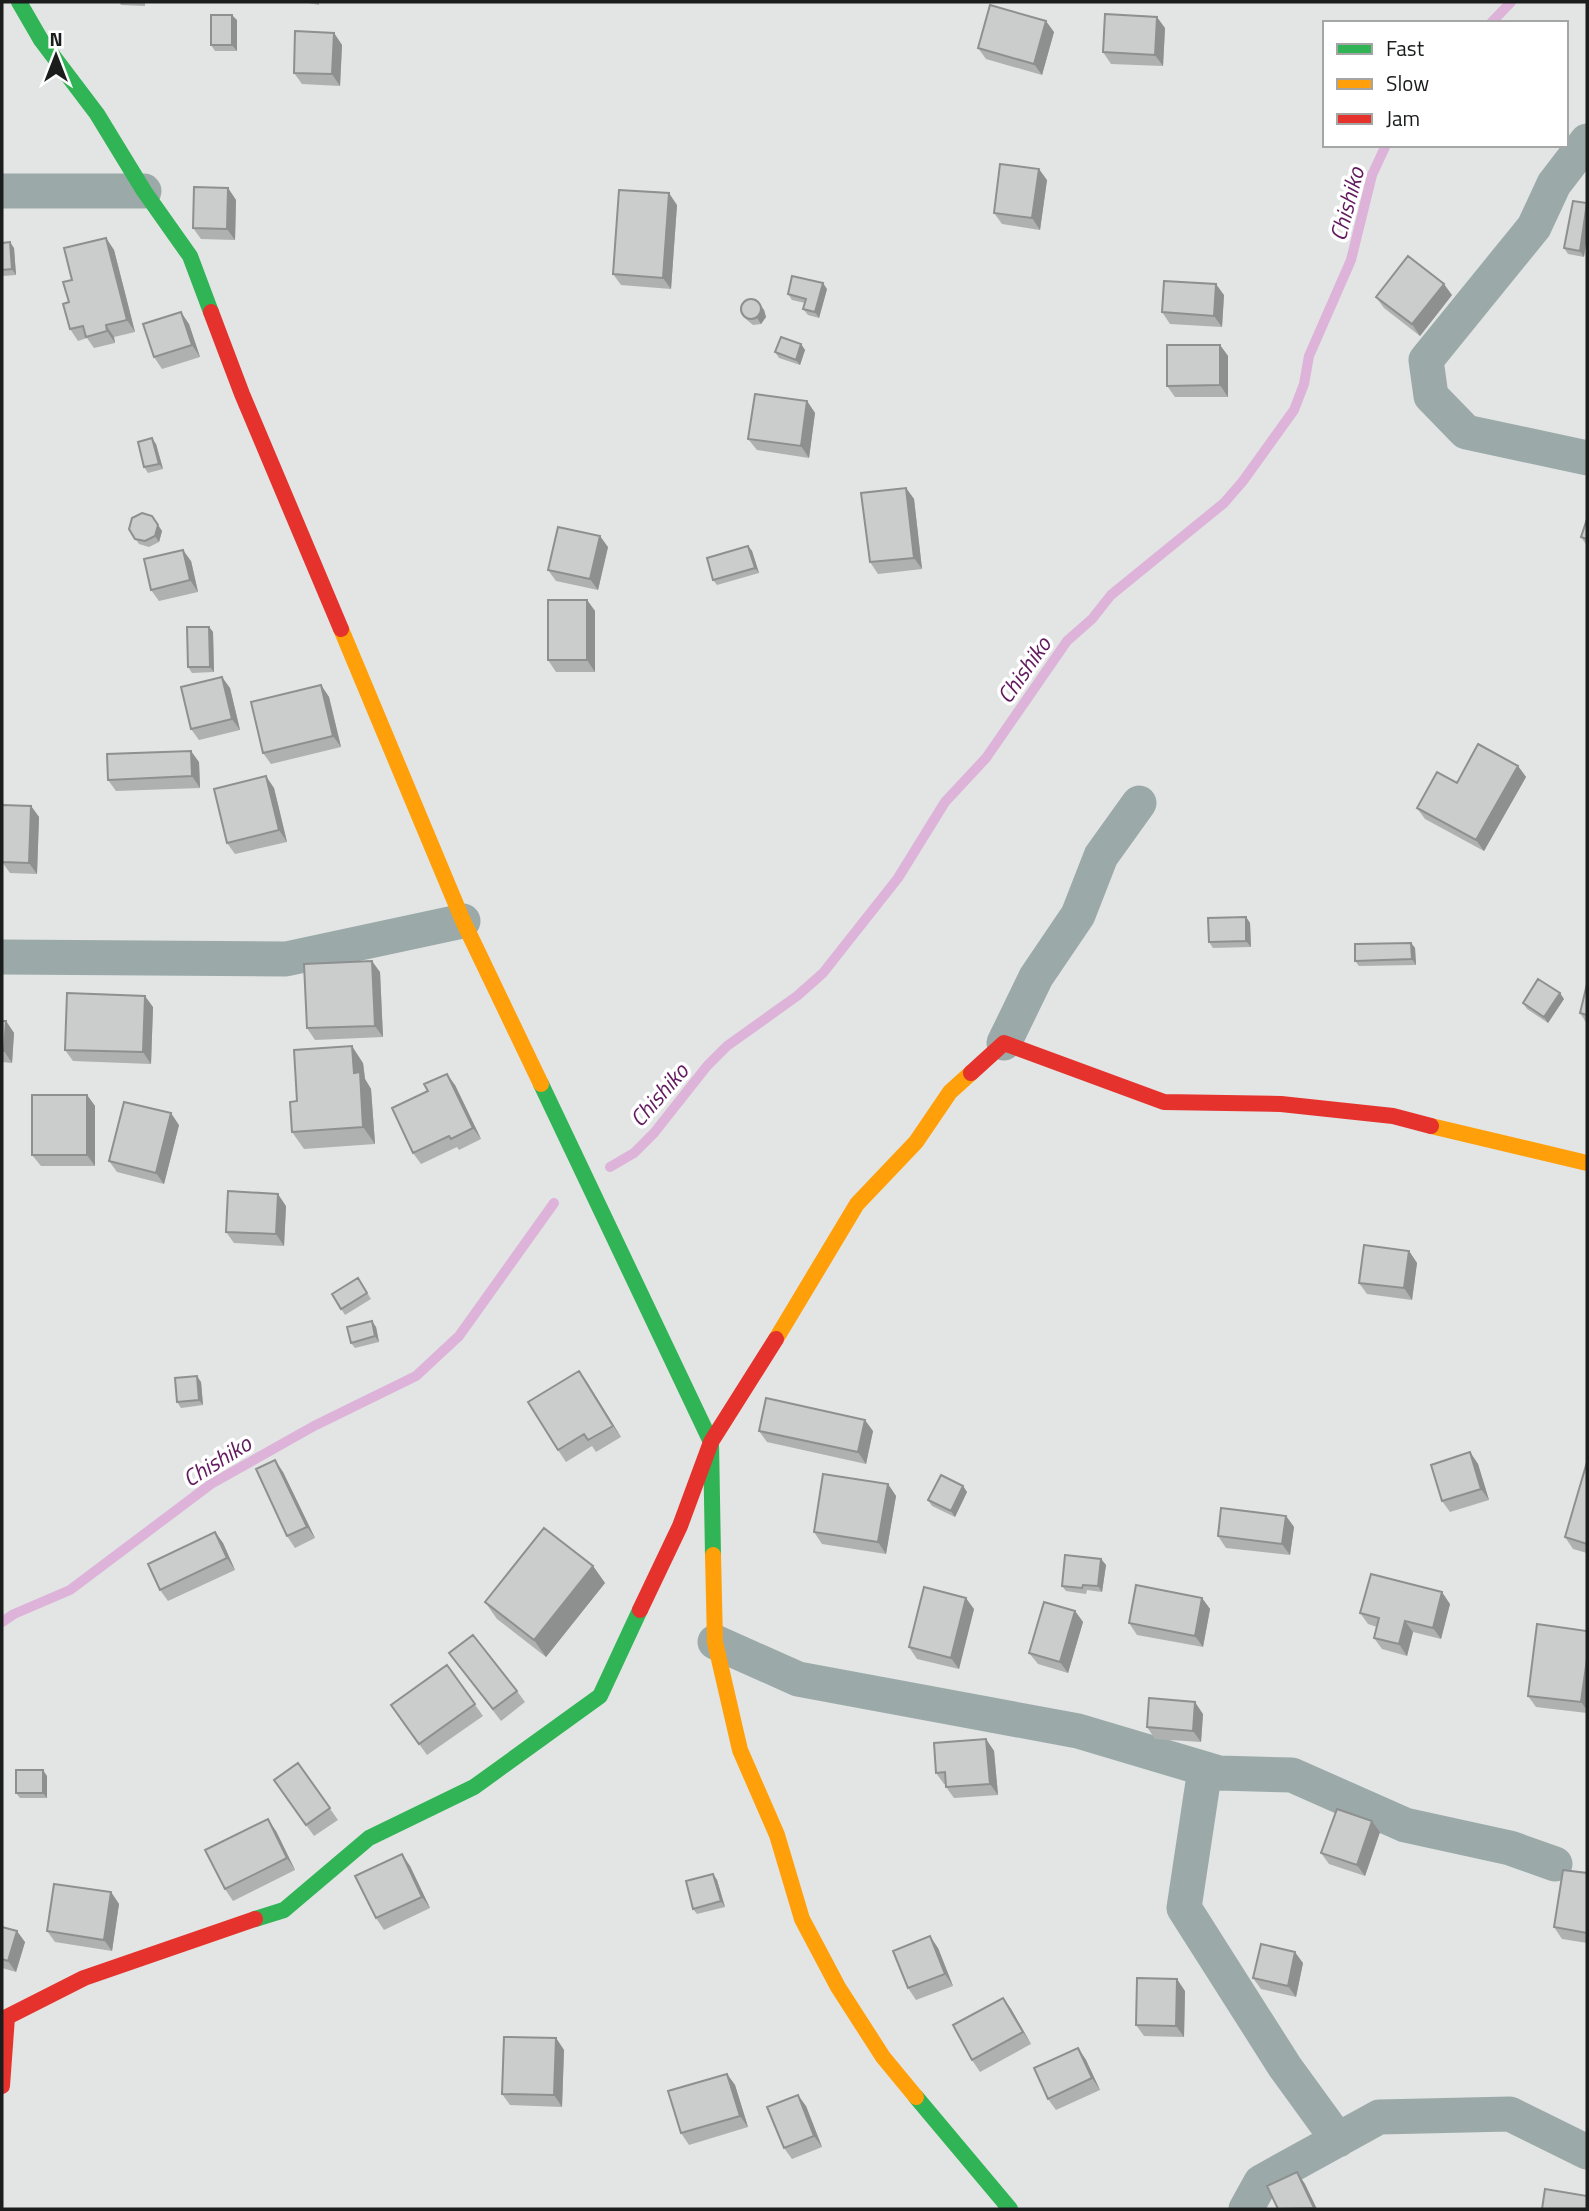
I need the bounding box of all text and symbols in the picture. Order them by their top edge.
north arrow [21,21,91,91]
legend [1323,21,1568,147]
text: N [49,24,63,53]
text: Fast [1386,32,1425,64]
text: Slow [1386,67,1429,99]
text: Jam [1386,102,1420,134]
water label: Chishiko [1320,162,1373,245]
water label: Chishiko [988,628,1060,711]
water label: Chishiko [621,1054,697,1135]
water label: Chishiko [176,1425,258,1495]

